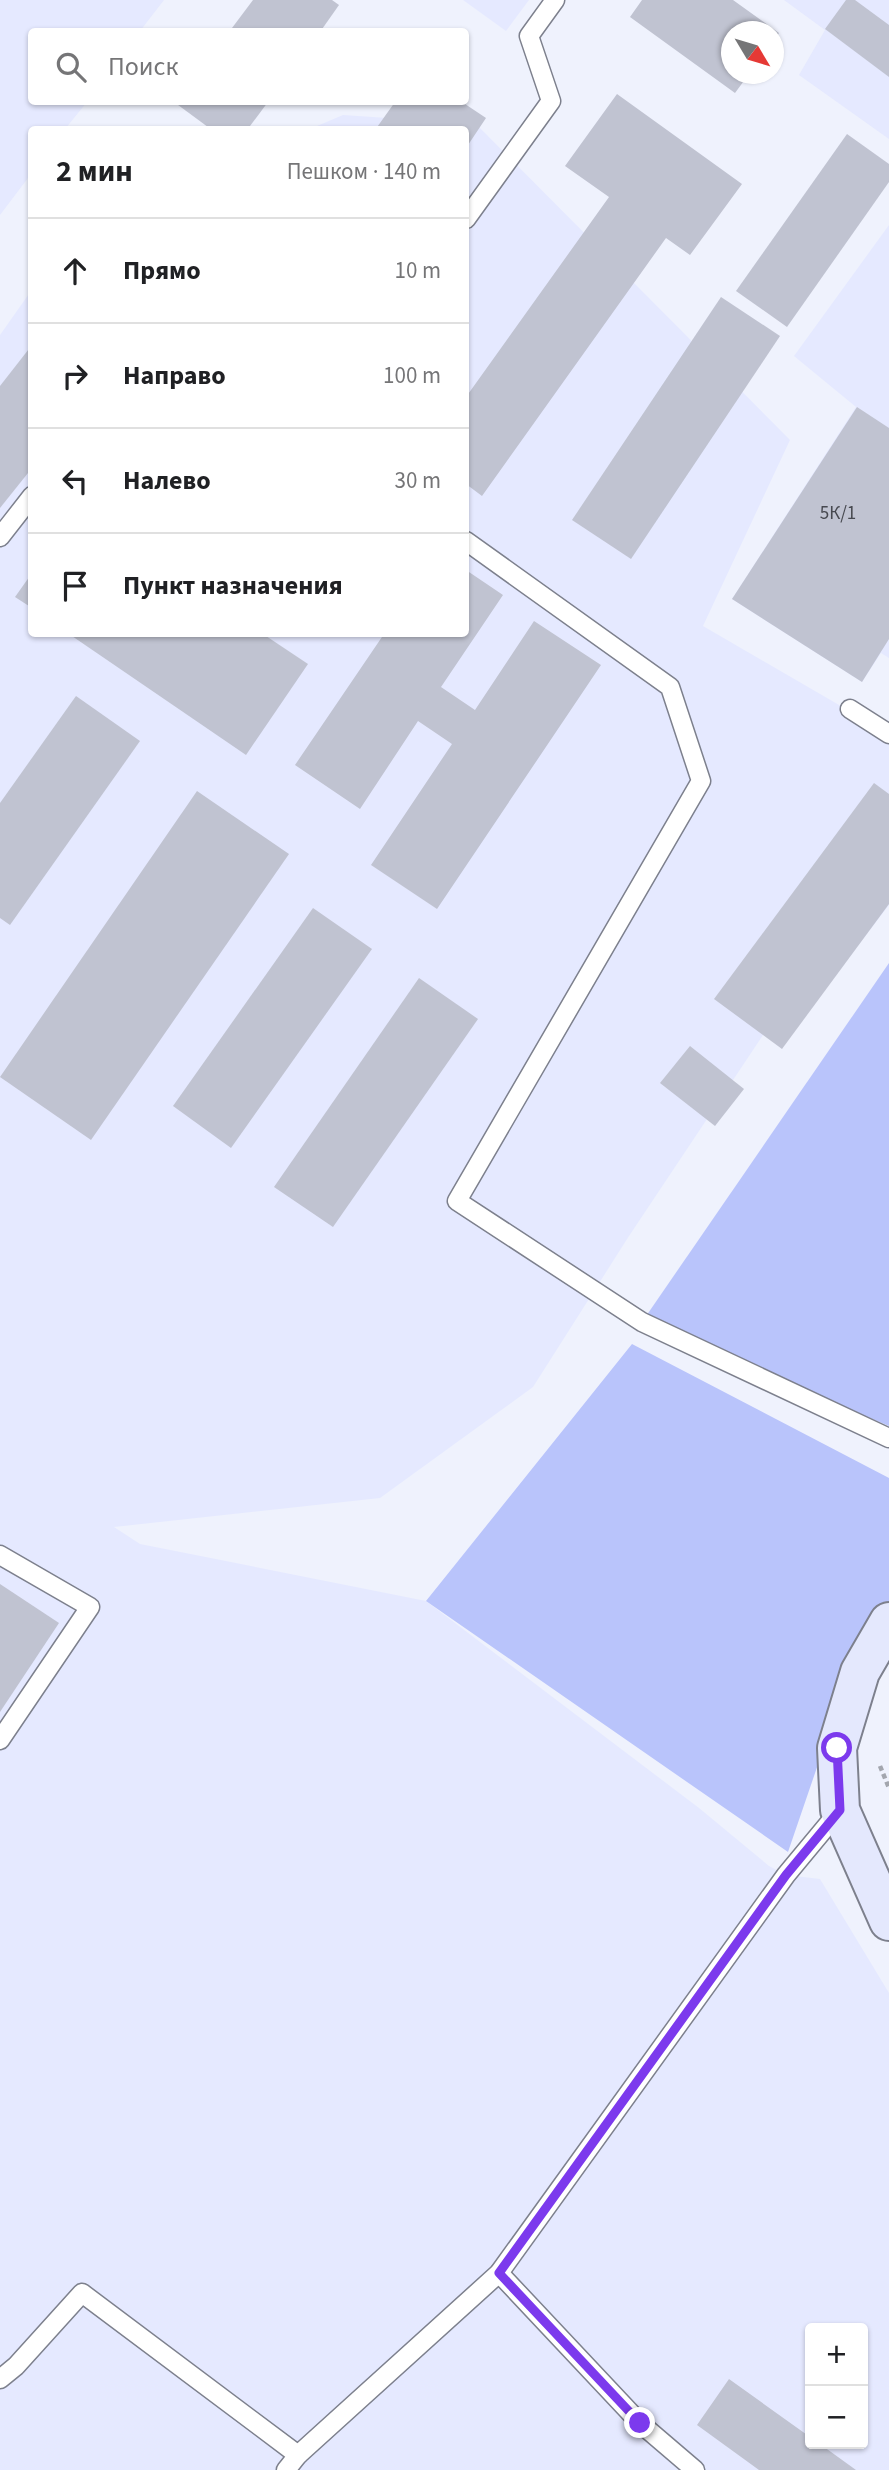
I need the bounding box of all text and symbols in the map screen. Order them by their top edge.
north arrow [721,21,784,84]
search box [28,28,469,105]
icon: search [52,48,90,86]
text: Поиск [108,48,178,85]
text: 2 мин [56,150,133,193]
text: Пешком · 140 m [287,155,441,188]
icon: ahead [56,252,94,290]
text: Прямо [123,252,201,289]
text: 10 m [394,254,441,287]
icon: right [56,357,94,395]
text: Направо [123,357,226,394]
text: 100 m [383,359,441,392]
icon: left [56,462,94,500]
text: Налево [123,462,211,499]
text: 30 m [394,464,441,497]
house number: 5К/1 [820,500,856,527]
icon: arrive [56,567,94,605]
text: Пункт назначения [123,567,343,604]
route start [821,1732,852,1763]
map controls [805,2323,868,2449]
button: + [805,2323,868,2386]
button: − [805,2386,868,2449]
route end [624,2407,655,2438]

